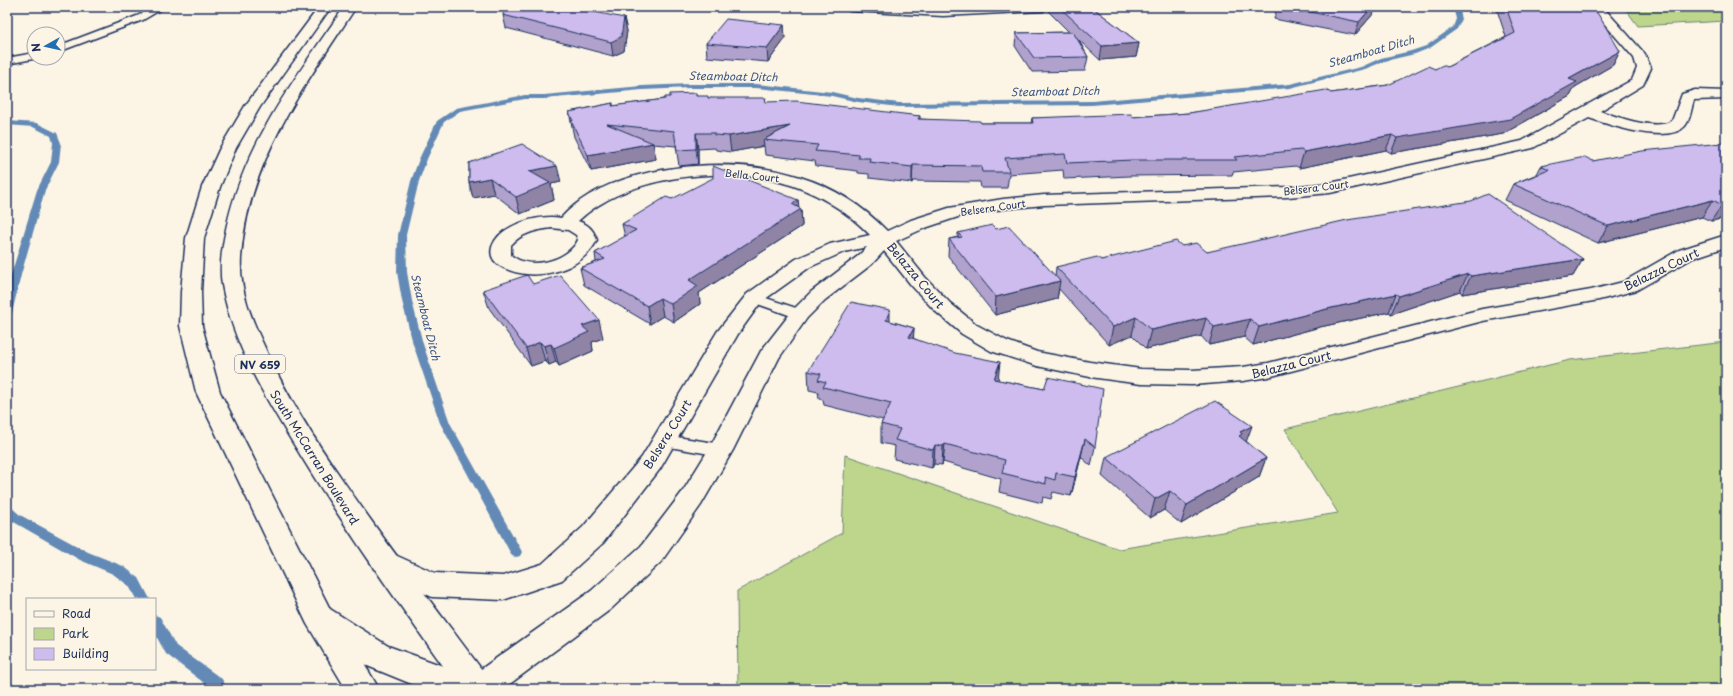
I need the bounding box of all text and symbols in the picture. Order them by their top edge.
north arrow [26,26,66,66]
water label: Steamboat Ditch [1326,30,1417,71]
text: N [27,42,45,53]
water label: Steamboat Ditch [688,67,778,85]
water label: Steamboat Ditch [1010,82,1100,100]
street label: Bella Court [724,165,780,185]
street label: Belsera Court [1282,176,1350,198]
street label: Belsera Court [959,195,1027,219]
street label: Belazza Court [883,238,949,312]
street label: Belazza Court [1620,243,1702,295]
water label: Steamboat Ditch [407,272,445,363]
street label: Belazza Court [1249,345,1333,383]
road number: NV 659 [235,355,285,373]
street label: South McCarran Boulevard [266,386,364,528]
street label: Belsera Court [638,396,696,472]
legend [26,598,156,670]
text: Road [62,604,91,622]
text: Park [62,624,89,642]
text: Building [62,644,109,662]

